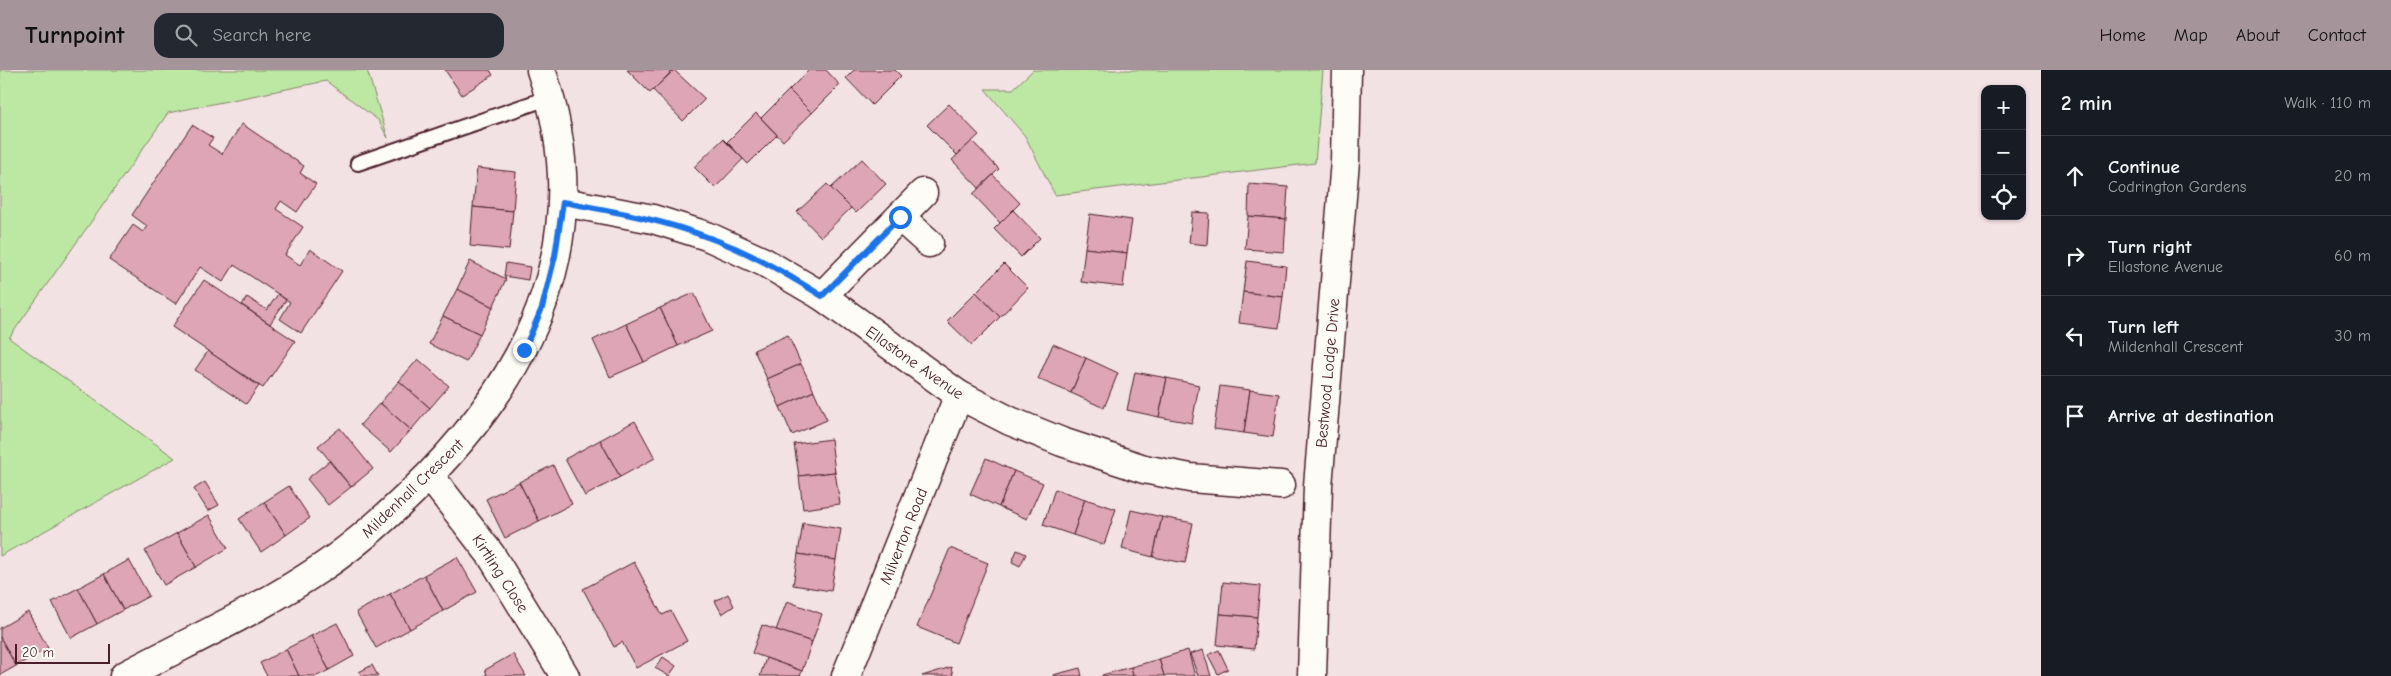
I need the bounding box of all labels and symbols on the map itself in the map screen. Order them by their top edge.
route start [889,206,912,229]
street label: Bestwood Lodge Drive [1312,298,1344,449]
street label: Ellastone Avenue [862,322,967,403]
route end [513,339,536,362]
street label: Mildenhall Crescent [358,435,468,542]
street label: Milverton Road [876,485,931,587]
street label: Kirtling Close [468,531,532,616]
scale bar [15,641,110,664]

